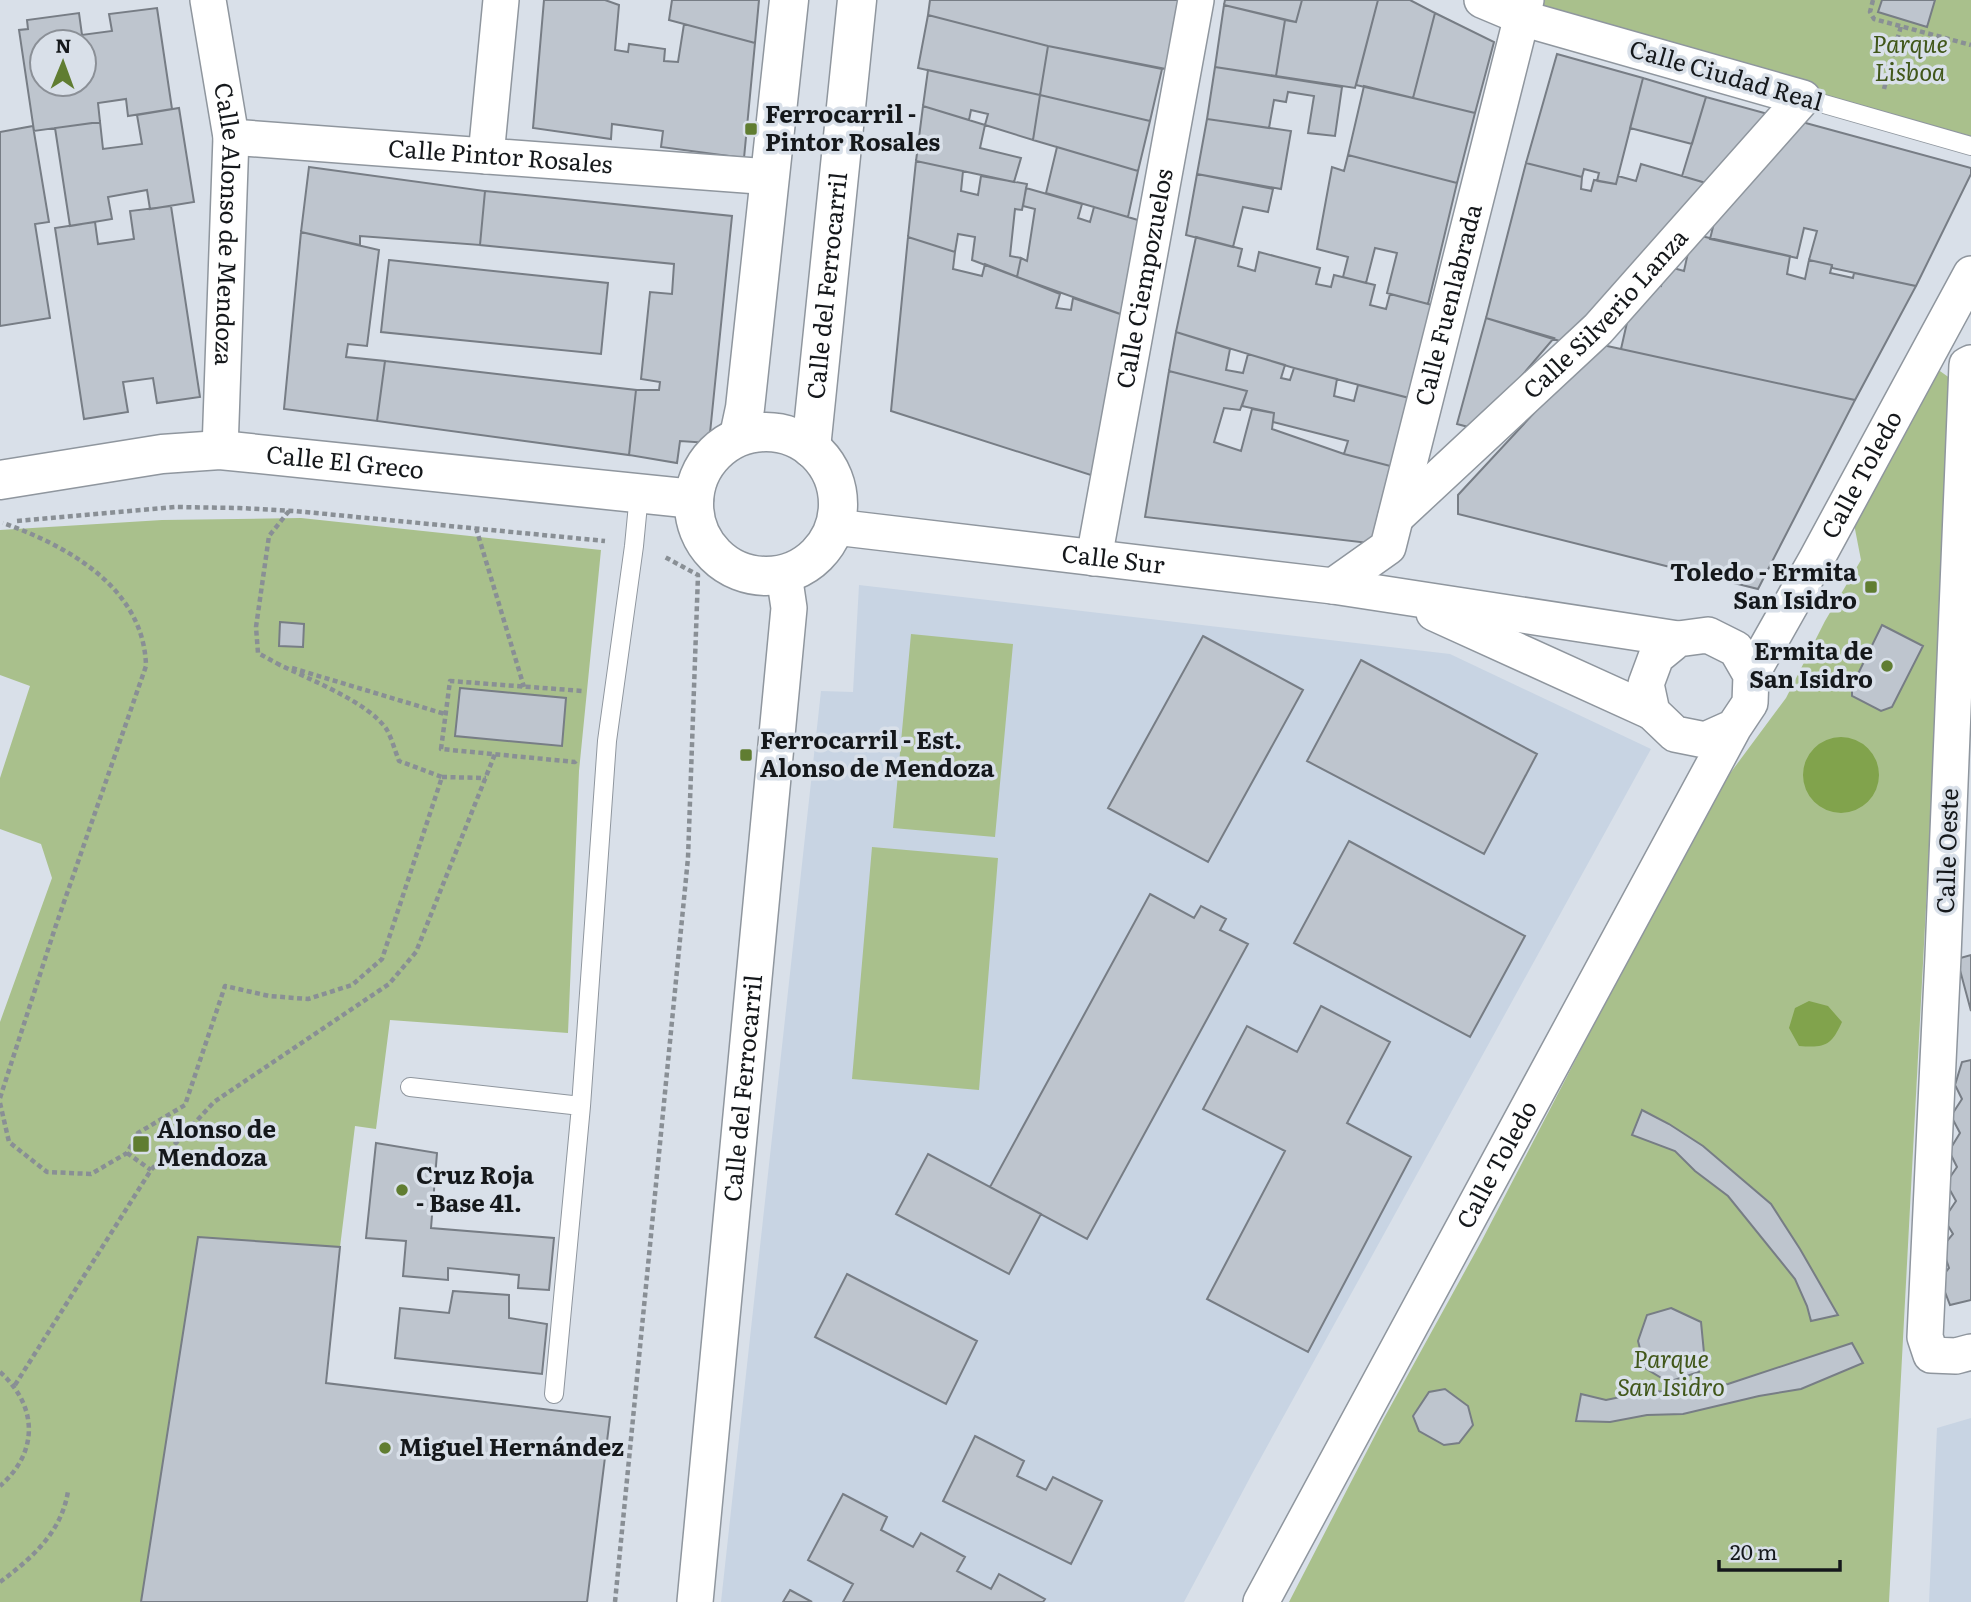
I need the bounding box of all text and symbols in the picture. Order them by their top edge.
park label: Parque Lisboa [1872,25,1948,88]
north arrow [28,28,98,98]
street label: Calle Ciudad Real [1626,29,1827,118]
text: N [55,31,72,59]
street label: Calle Alonso de Mendoza [207,80,251,367]
place label: Ferrocarril - Pintor Rosales [765,95,940,158]
marker: Ferrocarril - Pintor Rosales [743,121,759,137]
street label: Calle Pintor Rosales [387,129,614,180]
street label: Calle Ciempozuelos [1105,165,1180,391]
street label: Calle del Ferrocarril [796,170,854,401]
street label: Calle Fuenlabrada [1404,200,1489,409]
street label: Calle Silverio Lanza [1514,220,1695,406]
street label: Calle Toledo [1811,403,1909,544]
street label: Calle El Greco [265,435,426,486]
street label: Calle Sur [1060,534,1167,581]
place label: Toledo - Ermita San Isidro [1670,553,1857,616]
marker: Toledo - Ermita San Isidro [1863,579,1879,595]
place label: Ermita de San Isidro [1749,632,1873,695]
marker: Ermita de San Isidro [1879,658,1895,674]
place label: Ferrocarril - Est. Alonso de Mendoza [760,721,994,784]
marker: Ferrocarril - Est. Alonso de Mendoza [738,747,754,763]
street label: Calle Oeste [1926,788,1965,914]
street label: Calle del Ferrocarril [713,973,769,1203]
street label: Calle Toledo [1446,1093,1544,1234]
place label: Alonso de Mendoza [157,1110,276,1173]
marker: Alonso de Mendoza [131,1134,151,1154]
place label: Cruz Roja - Base 41. [416,1156,534,1219]
marker: Cruz Roja - Base 41. [394,1182,410,1198]
park label: Parque San Isidro [1617,1340,1725,1403]
place label: Miguel Hernández [399,1428,624,1463]
marker: Miguel Hernández [377,1440,393,1456]
scale bar [1719,1528,1840,1572]
text: 20 m [1730,1535,1777,1566]

